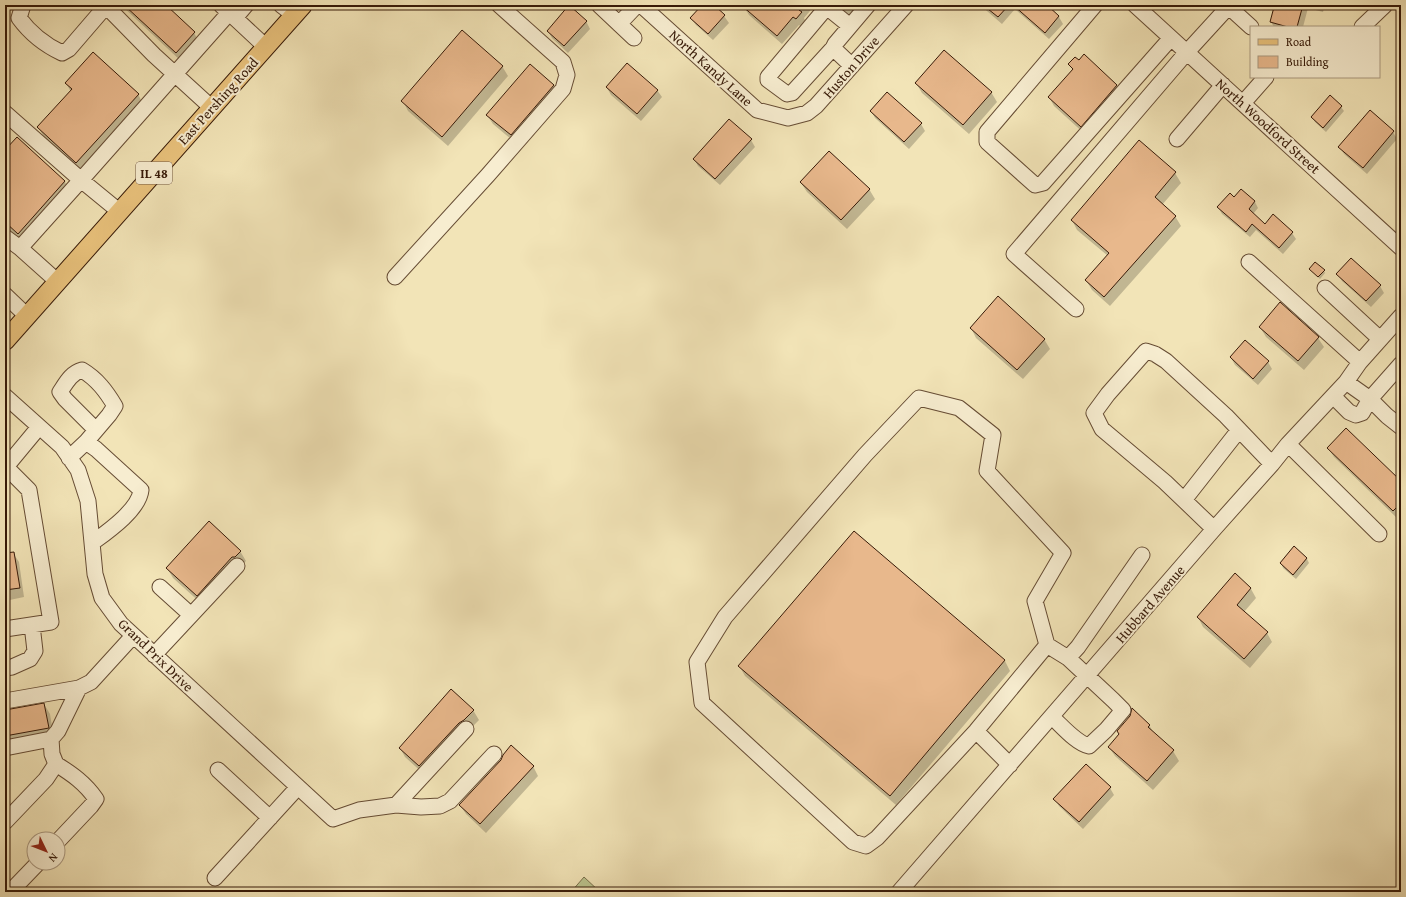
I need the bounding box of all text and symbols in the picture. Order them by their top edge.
street label: North Kandy Lane [665,25,757,111]
legend [1250,26,1380,78]
street label: Huston Drive [818,31,884,103]
text: Road [1286,33,1312,50]
street label: East Pershing Road [173,52,263,149]
text: Building [1286,53,1329,70]
street label: North Woodford Street [1211,74,1325,178]
road number: IL 48 [136,162,172,184]
street label: Hubbard Avenue [1111,560,1190,647]
street label: Grand Prix Drive [114,614,198,696]
north arrow [26,831,66,871]
text: N [45,850,62,866]

